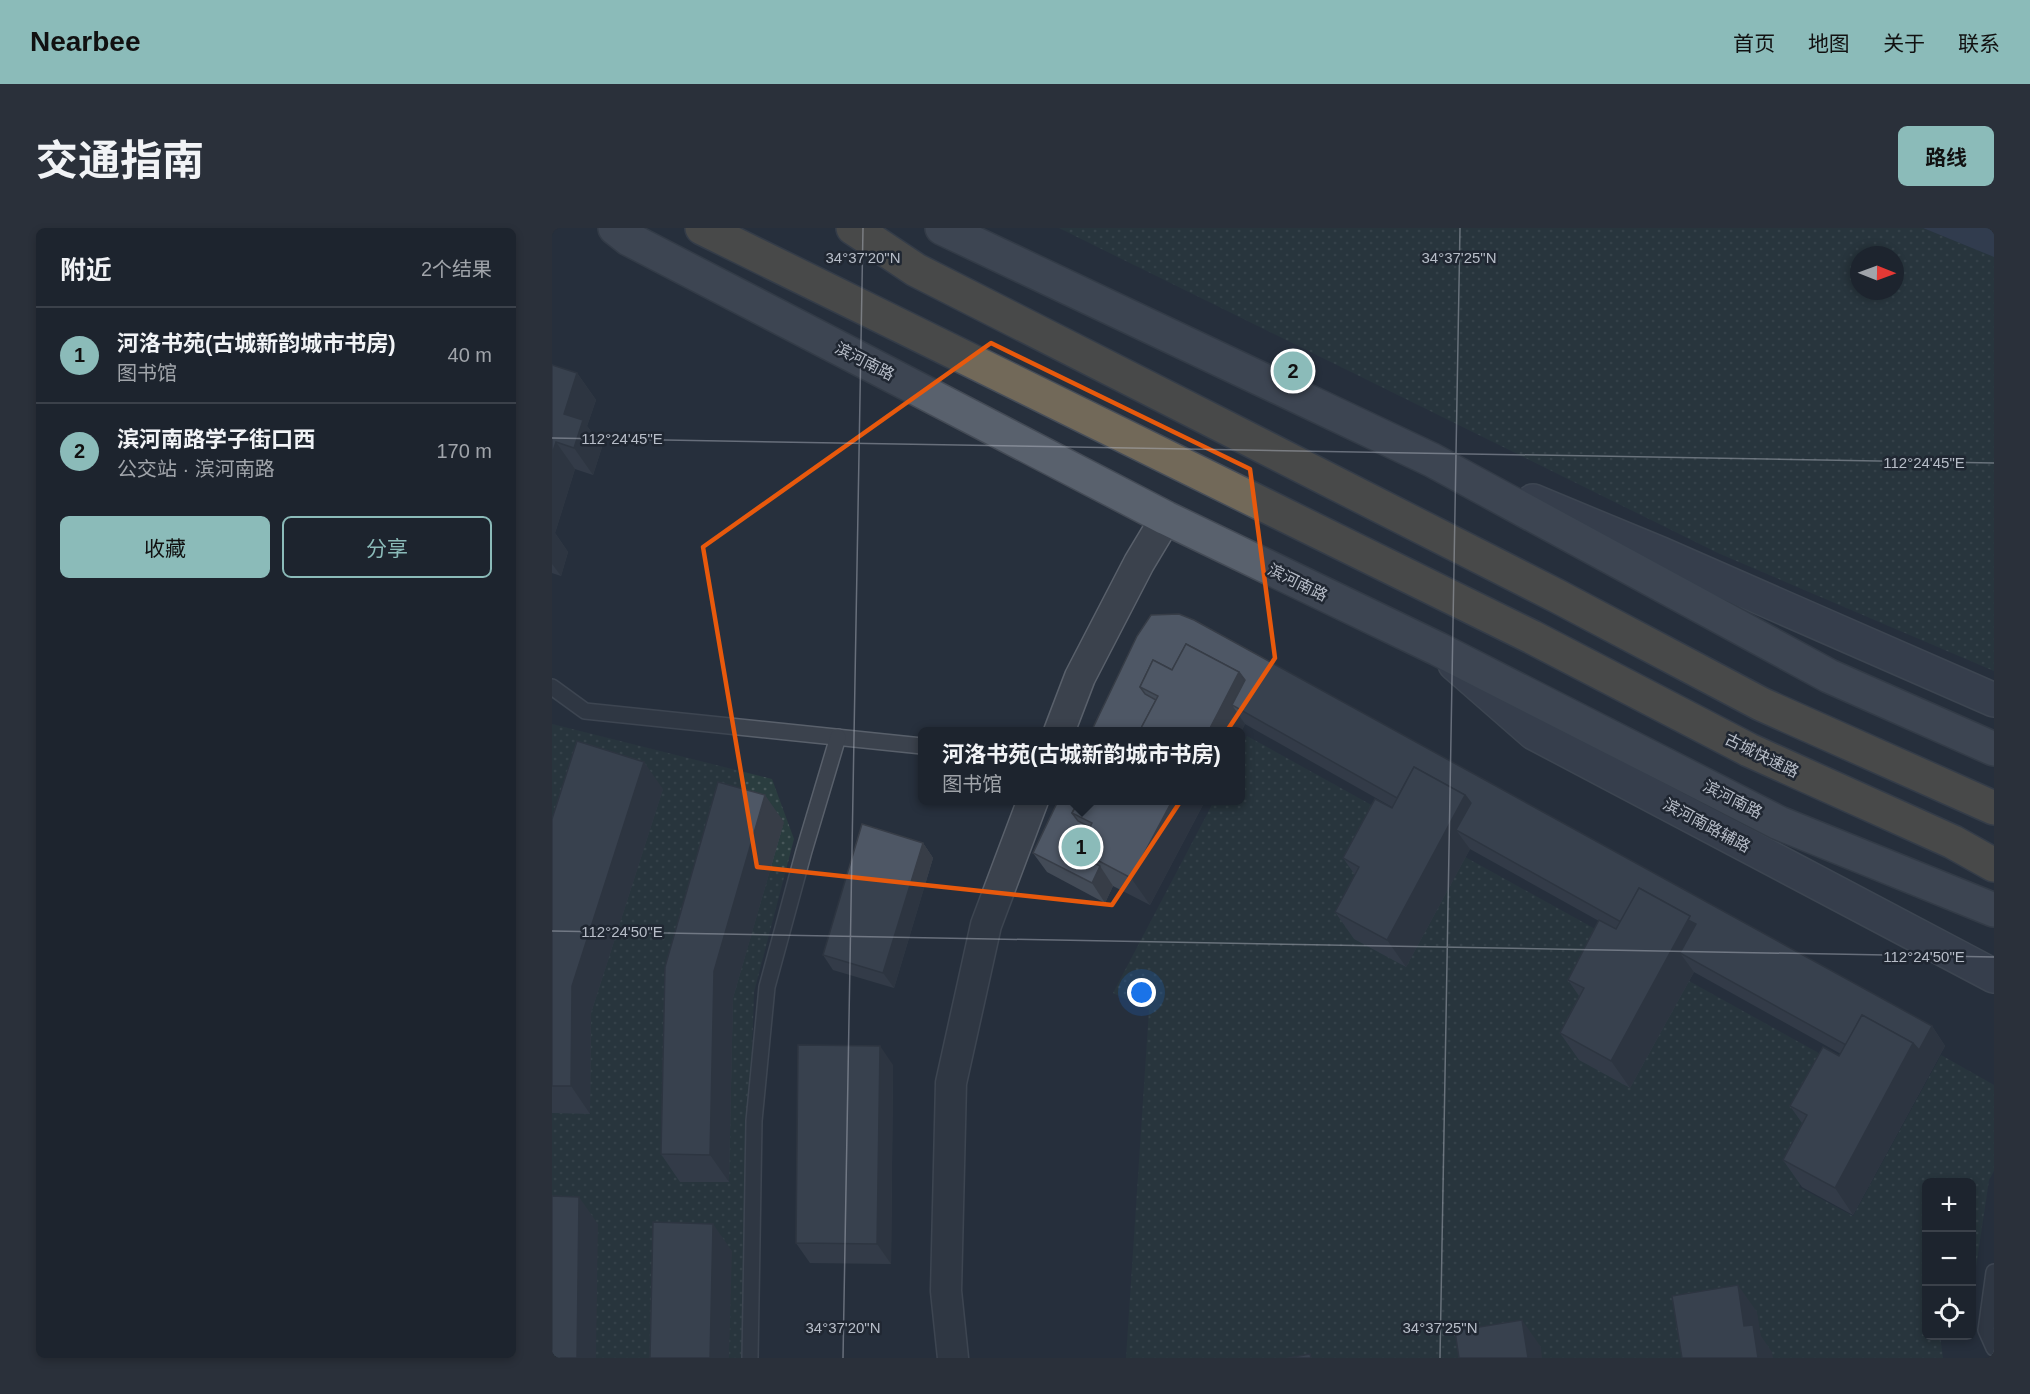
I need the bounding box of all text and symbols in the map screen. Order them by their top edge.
text: Nearbee [30,26,141,57]
text: 首页 [1733,32,1775,55]
text: 地图 [1808,32,1850,55]
text: 关于 [1883,32,1925,55]
text: 联系 [1958,32,2000,55]
button: 路线 [1898,126,1994,186]
text: 交通指南 [36,137,204,184]
north arrow [1850,246,1904,300]
text: 34°37'20"N [825,249,901,266]
text: 34°37'25"N [1421,249,1497,266]
text: 附近 [60,255,112,285]
text: 2个结果 [421,258,492,280]
text: 河洛书苑(古城新韵城市书房) [117,331,396,356]
street label: 滨河南路 [832,339,897,384]
text: 1 [74,344,85,366]
text: 40 m [448,344,492,366]
pin: 2 [1274,348,1312,394]
text: 图书馆 [117,362,177,384]
text: 滨河南路学子街口西 [117,427,315,452]
text: 112°24'45"E [581,430,663,447]
text: 2 [74,440,85,462]
text: 170 m [436,440,492,462]
text: 112°24'45"E [1883,454,1965,471]
text: 公交站 · 滨河南路 [117,458,275,480]
button: 收藏 [60,516,270,578]
button: 分享 [282,516,492,578]
street label: 滨河南路 [1265,561,1330,604]
popup [918,727,1245,805]
street label: 古城快速路 [1722,730,1801,781]
text: 河洛书苑(古城新韵城市书房) [942,742,1221,767]
text: 图书馆 [942,773,1002,795]
street label: 滨河南路 [1700,777,1765,822]
street label: 滨河南路辅路 [1660,795,1753,855]
pin: 1 [1062,824,1100,870]
text: 112°24'50"E [581,923,663,940]
text: 112°24'50"E [1883,948,1965,965]
your location [1127,978,1156,1007]
map controls [1922,1178,1976,1340]
button: + [1922,1178,1976,1232]
button: − [1922,1232,1976,1286]
button: locate [1922,1286,1976,1340]
text: 34°37'20"N [805,1319,881,1336]
text: 34°37'25"N [1402,1319,1478,1336]

